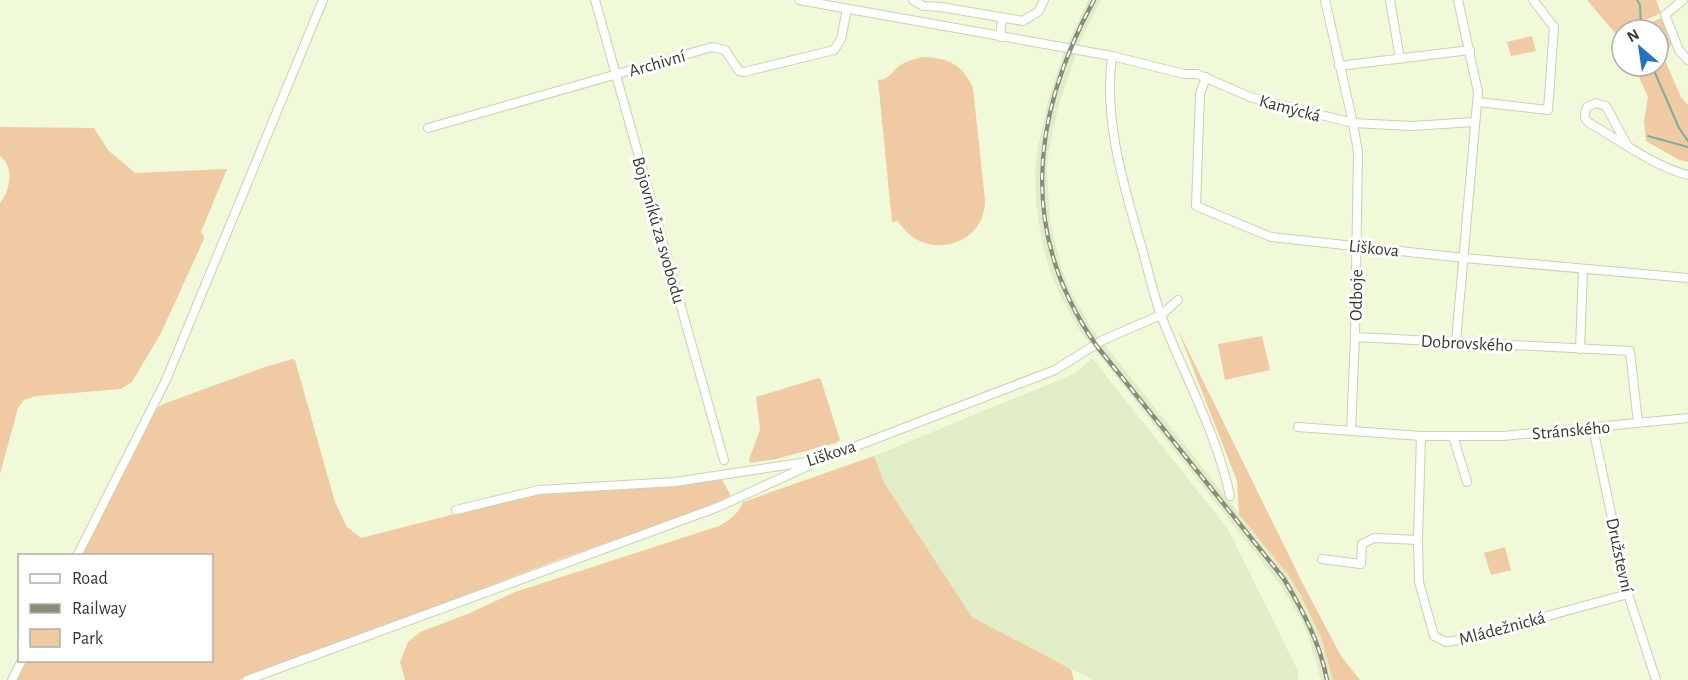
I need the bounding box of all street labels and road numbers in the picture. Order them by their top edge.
street label: Archivní [627,47,688,81]
street label: Kamýcká [1257,92,1322,126]
street label: Bojovníků za svobodu [629,155,688,306]
street label: Liškova [1348,237,1400,261]
street label: Odboje [1348,269,1366,321]
street label: Dobrovského [1420,333,1514,355]
street label: Stránského [1531,419,1611,443]
street label: Liškova [804,438,858,470]
street label: Družstevní [1602,516,1636,595]
street label: Mládežnická [1457,609,1547,649]

